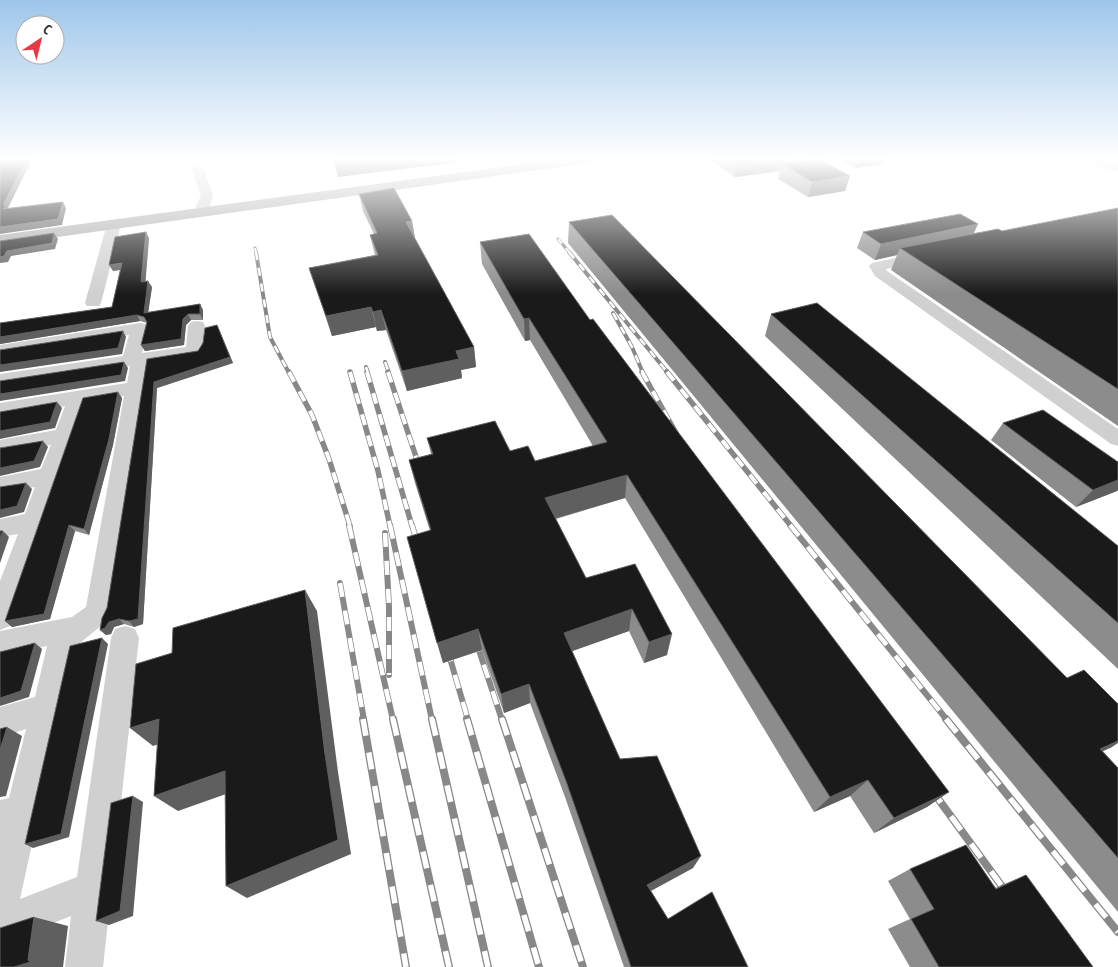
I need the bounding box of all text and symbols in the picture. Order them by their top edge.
north arrow [15,15,65,65]
text: С [40,20,56,39]

